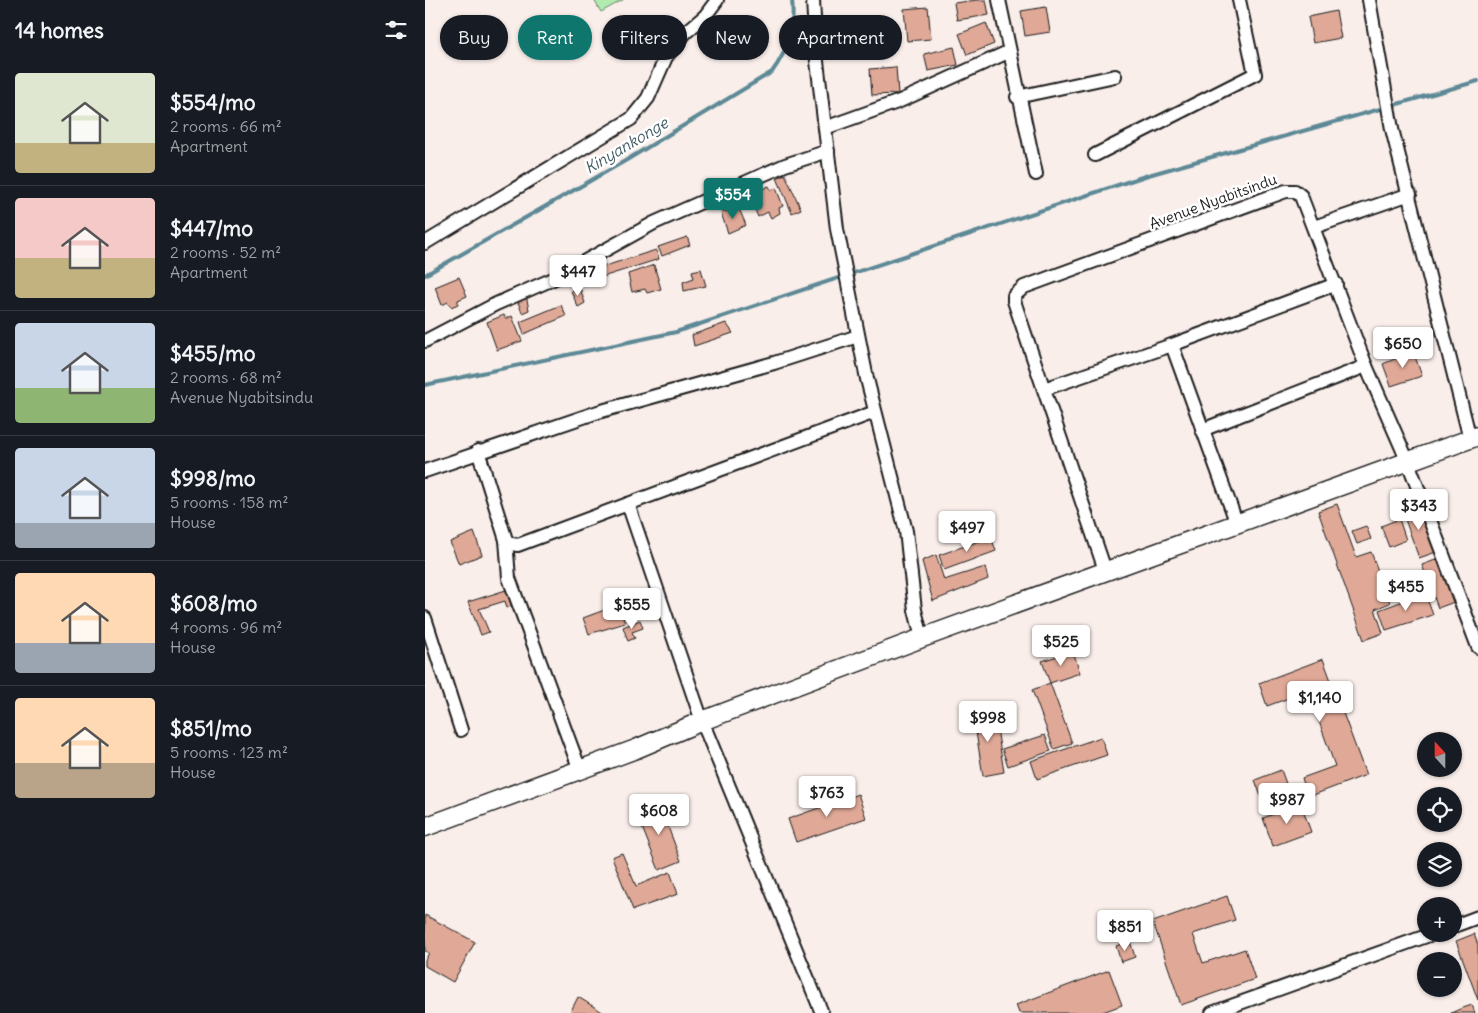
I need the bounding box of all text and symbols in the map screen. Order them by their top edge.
chip: Buy [440,15,508,60]
chip: Rent [518,15,592,60]
chip: Filters [602,15,687,60]
chip: New [697,15,769,60]
chip: Apartment [779,15,902,60]
icon: filters [382,16,410,44]
text: 14 homes [15,17,104,44]
text: $554/mo [170,89,256,116]
icon: home [55,93,115,153]
water label: Kinyankonge [581,112,673,178]
text: 2 rooms · 66 m² [170,116,282,136]
text: Apartment [170,136,248,156]
street label: Avenue Nyabitsindu [1147,169,1280,233]
pin: $554 [703,178,763,220]
text: $554 [715,184,751,204]
text: $447/mo [170,215,253,242]
icon: home [55,218,115,278]
text: 2 rooms · 52 m² [170,242,281,262]
pin: $447 [548,254,608,297]
text: $447 [560,261,596,281]
text: Apartment [170,262,248,282]
pin: $650 [1373,326,1433,369]
text: $650 [1384,333,1422,353]
text: $455/mo [170,340,256,367]
icon: home [55,343,115,403]
text: 2 rooms · 68 m² [170,367,282,387]
text: Avenue Nyabitsindu [170,387,313,407]
text: $998/mo [170,465,255,492]
icon: home [55,468,115,528]
pin: $343 [1389,488,1449,531]
text: 5 rooms · 158 m² [170,492,288,512]
text: $343 [1401,495,1437,515]
pin: $497 [937,510,997,553]
text: House [170,512,216,532]
text: $497 [949,517,985,537]
pin: $455 [1376,570,1436,612]
text: $455 [1388,576,1424,596]
pin: $555 [602,588,662,630]
text: $608/mo [170,590,257,617]
icon: home [55,593,115,653]
text: $555 [614,594,650,614]
text: 4 rooms · 96 m² [170,617,282,637]
pin: $525 [1031,624,1091,667]
text: $525 [1043,631,1079,651]
text: House [170,637,216,657]
pin: $1,140 [1279,680,1361,723]
text: $1,140 [1298,687,1342,707]
pin: $998 [958,700,1018,743]
text: $998 [970,707,1006,727]
text: $851/mo [170,715,252,742]
icon: home [55,718,115,778]
north arrow [1417,732,1463,778]
map controls [1417,732,1462,997]
text: 5 rooms · 123 m² [170,742,288,762]
text: House [170,762,216,782]
pin: $763 [797,776,857,818]
text: $763 [810,782,844,802]
pin: $987 [1257,782,1317,825]
button: locate [1417,787,1462,832]
text: $987 [1269,789,1305,809]
pin: $608 [629,794,689,836]
text: $608 [640,800,678,820]
button: layers [1417,842,1462,887]
button: + [1417,897,1462,942]
pin: $851 [1095,910,1155,952]
text: $851 [1108,916,1142,936]
button: − [1417,952,1462,997]

